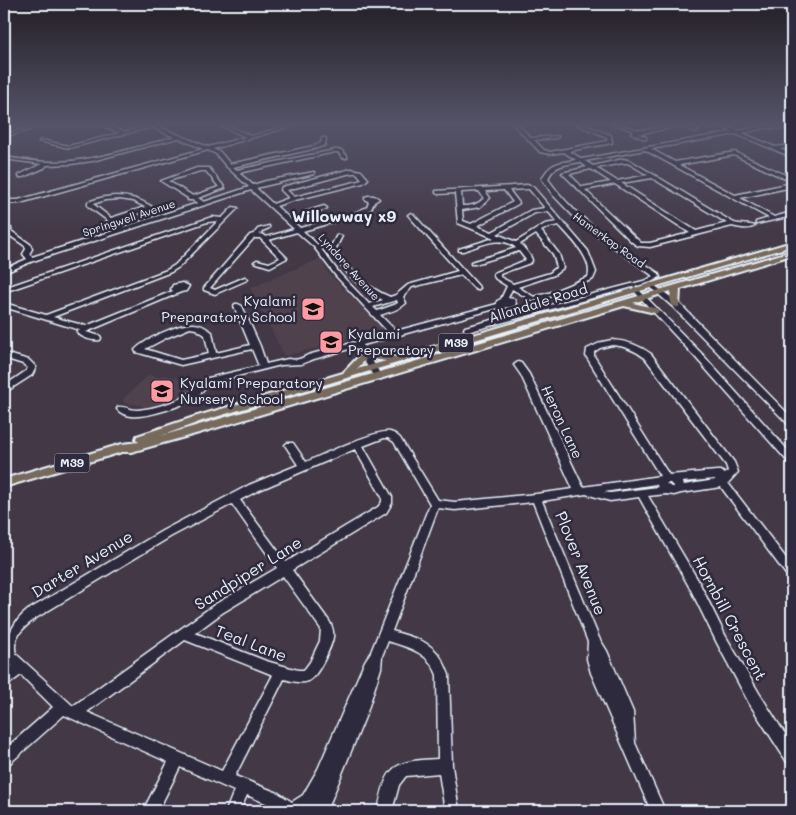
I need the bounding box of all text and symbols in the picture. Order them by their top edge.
street label: Springwell Avenue [80,195,177,240]
district label: Willowway x9 [292,205,397,226]
street label: Hamerkop Road [570,208,648,271]
street label: Lyndore Avenue [315,230,384,303]
street label: Allandale Road [486,278,590,327]
place label: Kyalami Preparatory School [161,291,296,326]
school or university icon: Kyalami Preparatory School [300,296,326,322]
place label: Kyalami Preparatory [348,324,434,359]
school or university icon: Kyalami Preparatory [318,329,344,355]
road number: M39 [438,333,474,352]
place label: Kyalami Preparatory Nursery School [180,373,323,408]
school or university icon: Kyalami Preparatory Nursery School [149,378,175,404]
street label: Heron Lane [537,382,588,461]
road number: M39 [54,453,90,472]
street label: Plover Avenue [551,508,612,618]
street label: Darter Avenue [27,525,136,602]
street label: Sandpiper Lane [190,531,305,614]
street label: Hornbill Crescent [689,552,772,684]
street label: Teal Lane [212,619,290,666]

